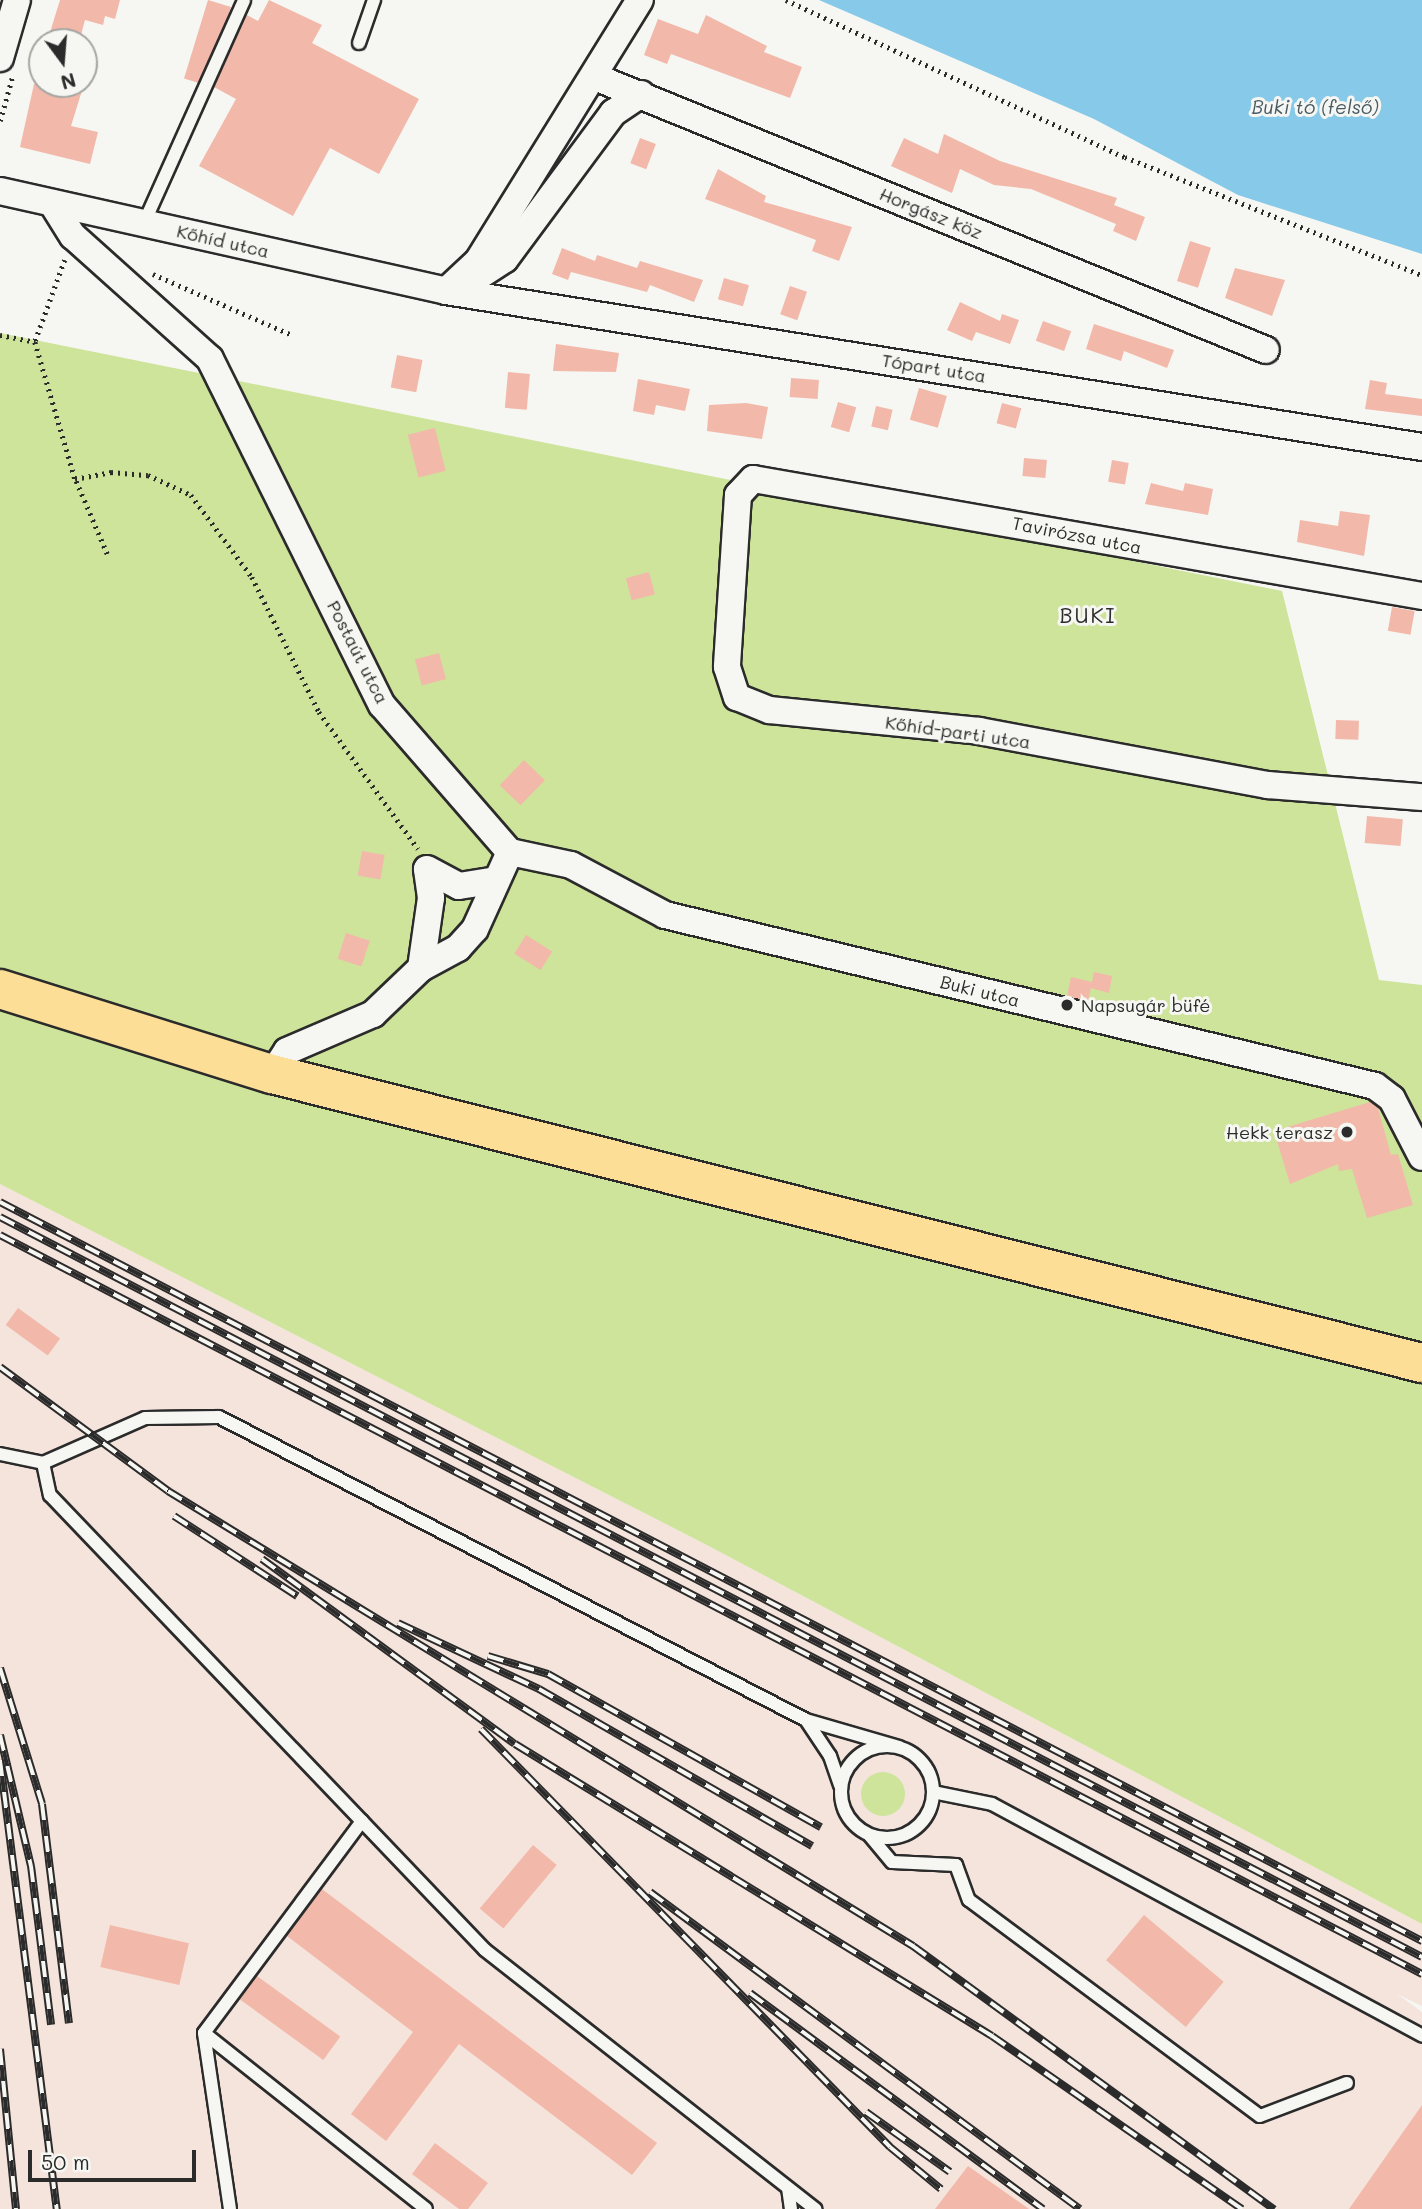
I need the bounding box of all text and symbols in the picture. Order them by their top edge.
north arrow [28,28,98,98]
text: N [58,68,79,96]
water label: Buki tó (felső) [1251,96,1379,118]
street label: Horgász köz [876,183,986,243]
street label: Kőhíd utca [175,220,271,262]
street label: Tópart utca [880,349,988,387]
street label: Tavirózsa utca [1011,512,1143,558]
street label: Postaút utca [323,597,393,707]
district label: BUKI [1060,602,1116,628]
street label: Kőhíd-parti utca [884,711,1032,753]
street label: Buki utca [938,971,1022,1011]
place label: Napsugár büfé [1081,994,1210,1016]
marker: Napsugár büfé [1059,997,1075,1013]
place label: Hekk terasz [1226,1121,1333,1143]
marker: Hekk terasz [1339,1124,1355,1140]
scale bar [32,2136,200,2180]
text: 50 m [41,2148,90,2175]

